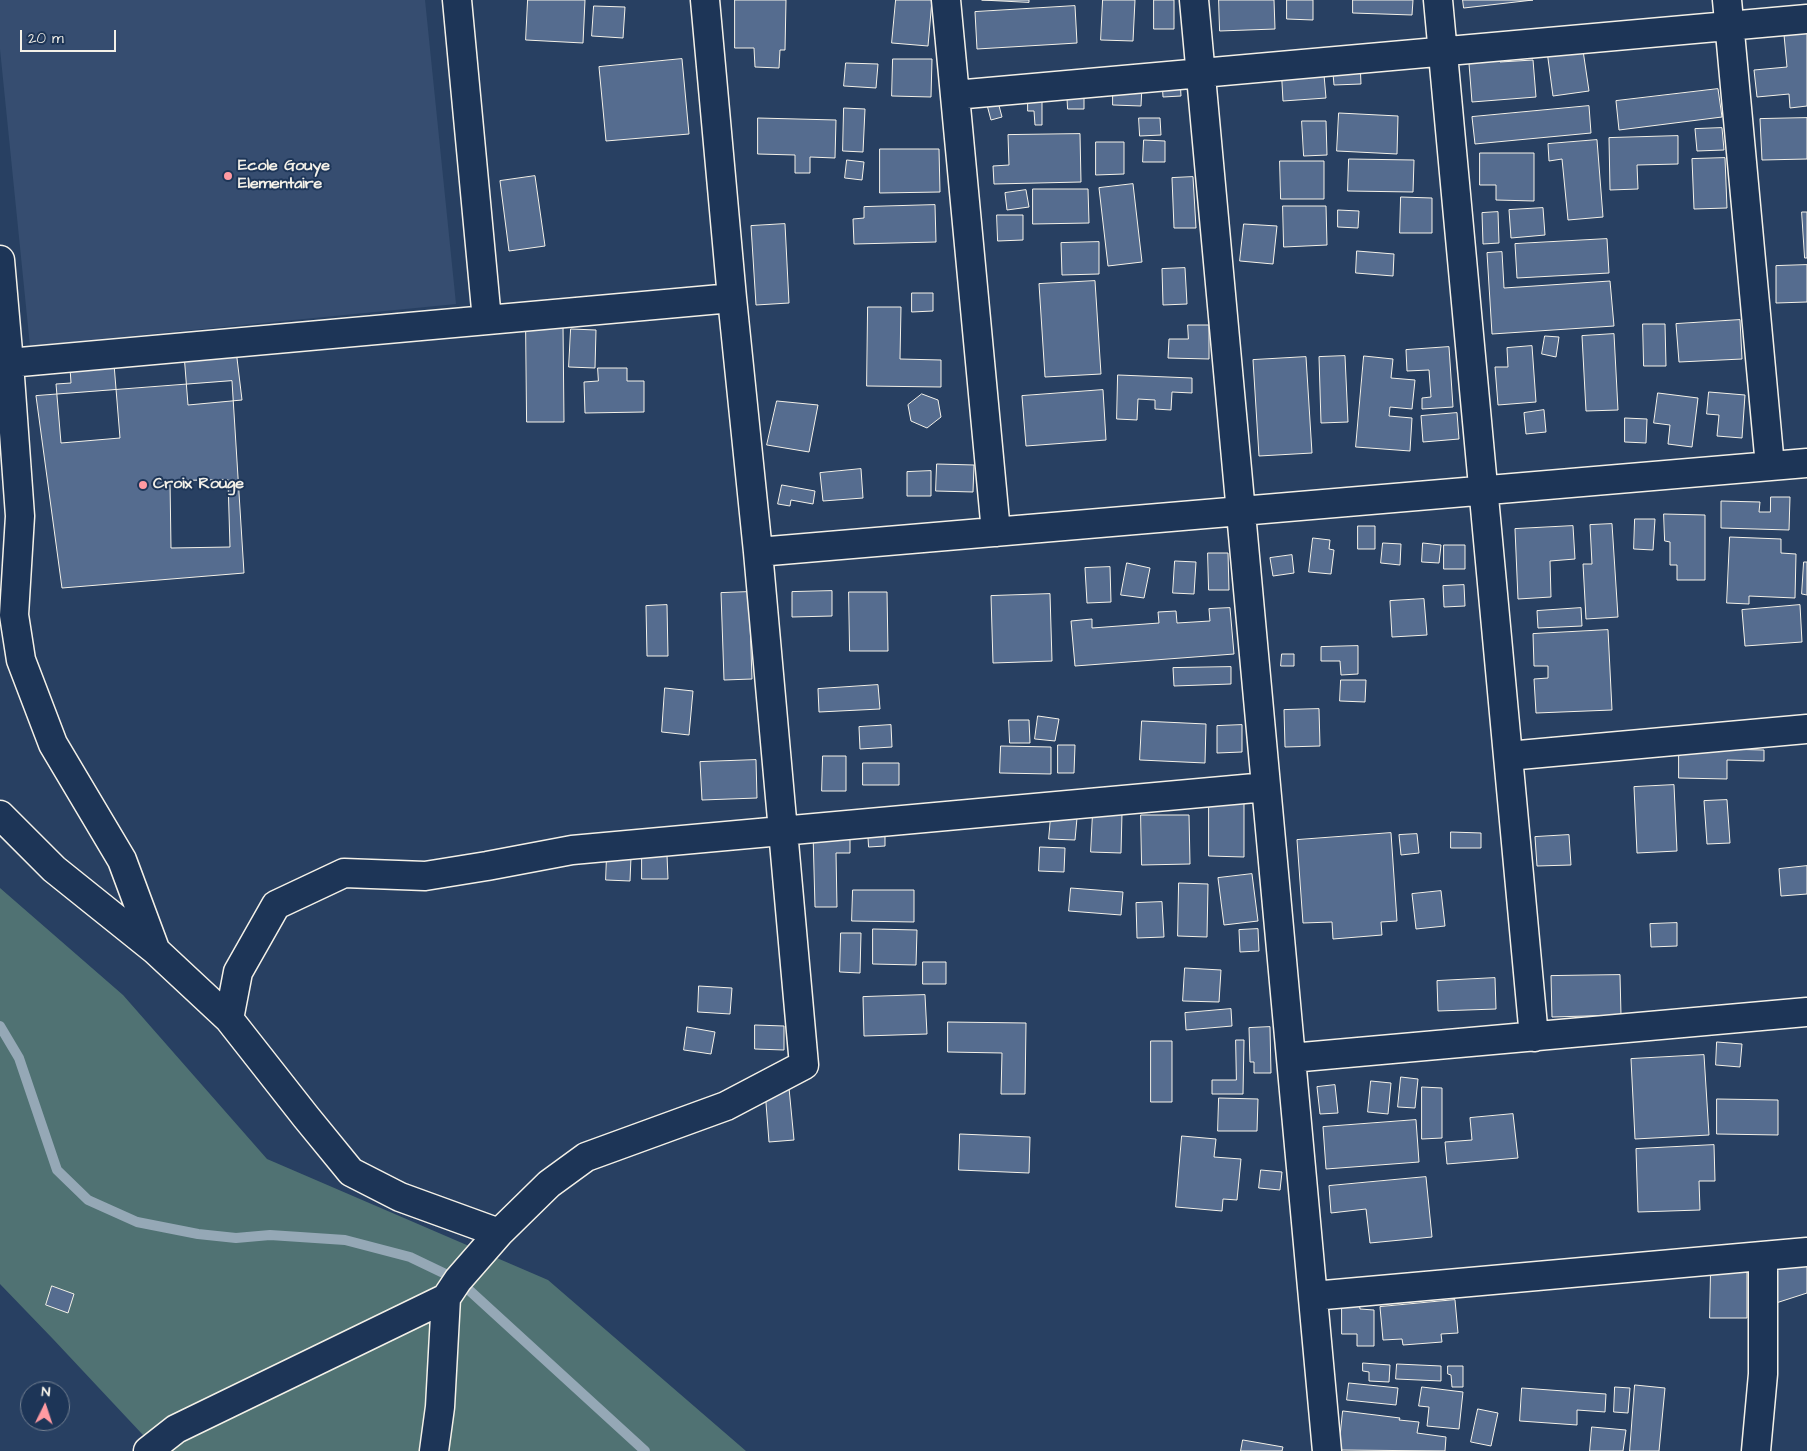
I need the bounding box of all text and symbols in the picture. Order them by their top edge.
scale bar [22,20,119,52]
text: 20 m [28,28,64,49]
place label: Ecole Gouye Elementaire [238,157,330,195]
marker: Ecole Gouye Elementaire [222,170,234,182]
place label: Croix Rouge [153,475,244,495]
marker: Croix Rouge [137,479,149,491]
north arrow [20,1381,70,1431]
text: N [41,1382,51,1402]

